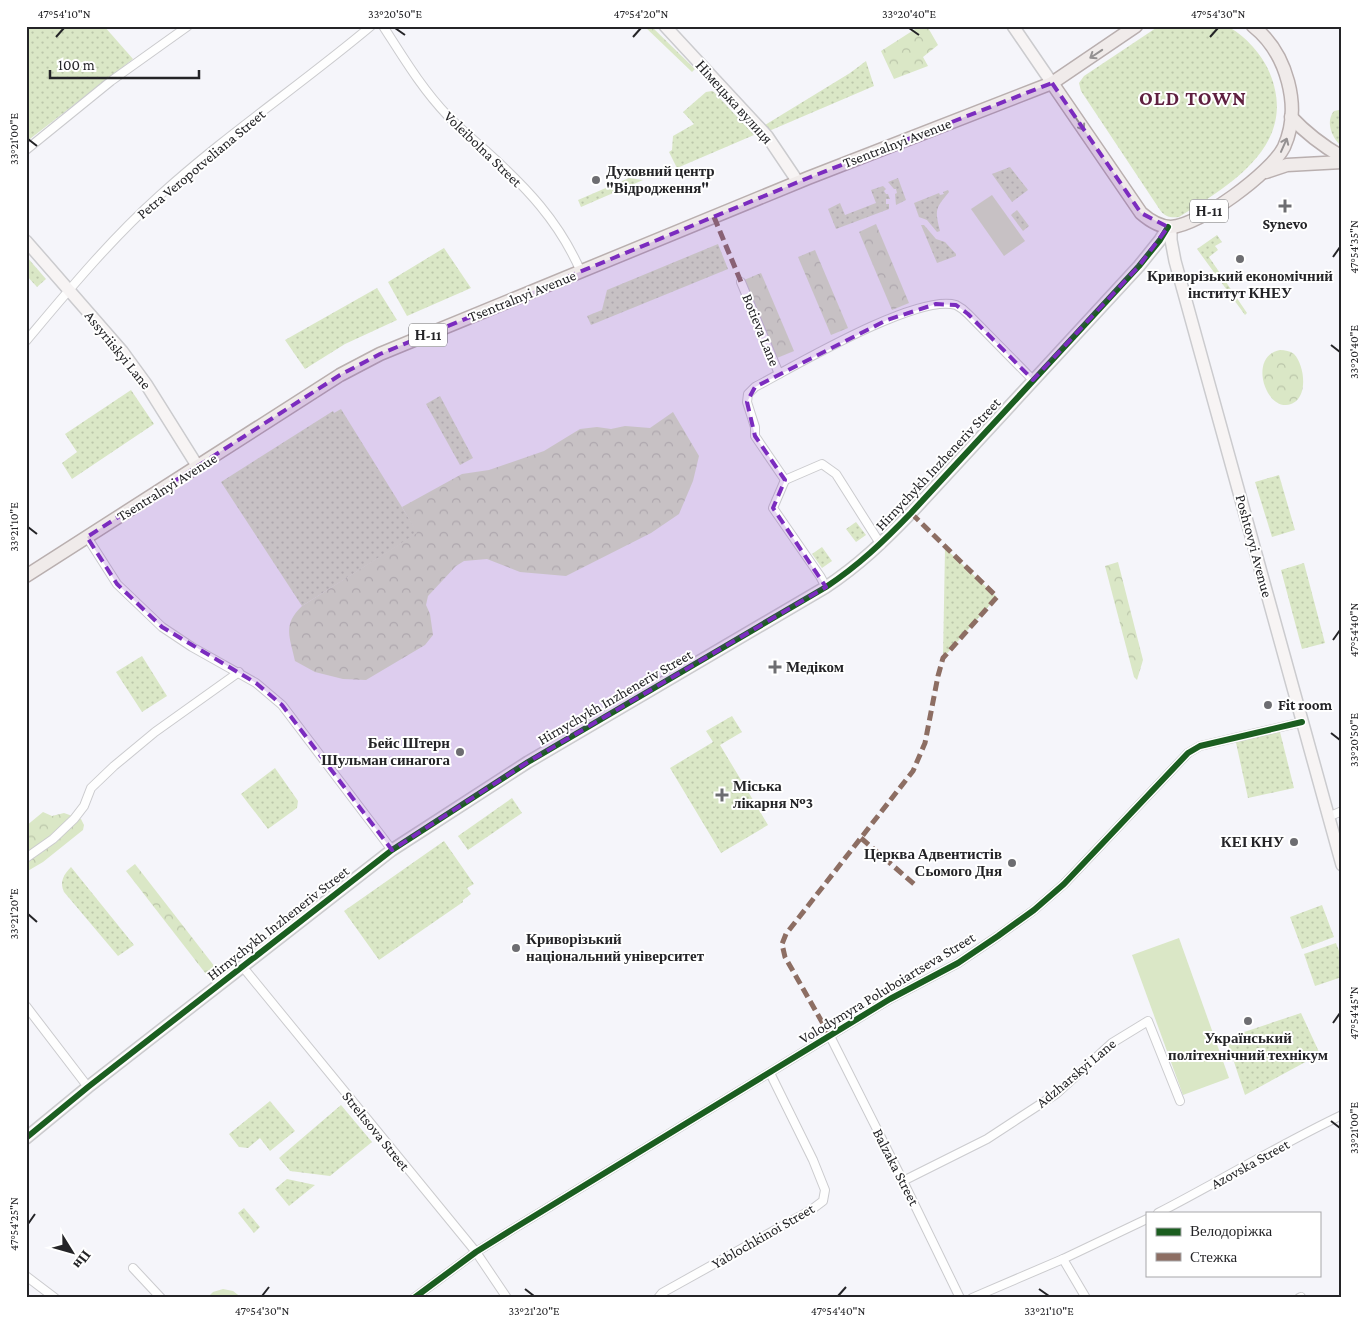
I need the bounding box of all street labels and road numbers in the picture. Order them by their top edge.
street label: Німецька вулиця [692,57,776,147]
street label: Petra Veropotveliana Street [134,105,270,223]
street label: Voleibolna Street [441,108,526,191]
street label: Tsentralnyi Avenue [841,115,954,172]
road number: Н-11 [1190,200,1228,222]
street label: Tsentralnyi Avenue [466,267,579,326]
street label: Botieva Lane [739,291,783,369]
street label: Assyriiskyi Lane [81,308,155,393]
road number: Н-11 [409,324,447,346]
street label: Hirnychykh Inzheneriv Street [872,394,1005,534]
street label: Tsentralnyi Avenue [114,450,221,525]
street label: Poshtovyi Avenue [1232,493,1276,600]
street label: Hirnychykh Inzheneriv Street [535,646,696,749]
street label: Hirnychykh Inzheneriv Street [204,862,353,984]
street label: Volodymyra Poluboiartseva Street [796,929,979,1048]
street label: Adzharskyi Lane [1033,1035,1120,1112]
street label: Streltsova Street [339,1088,413,1175]
street label: Balzaka Street [870,1126,923,1209]
street label: Azovska Street [1208,1135,1293,1192]
street label: Yablochkinoi Street [709,1200,818,1272]

